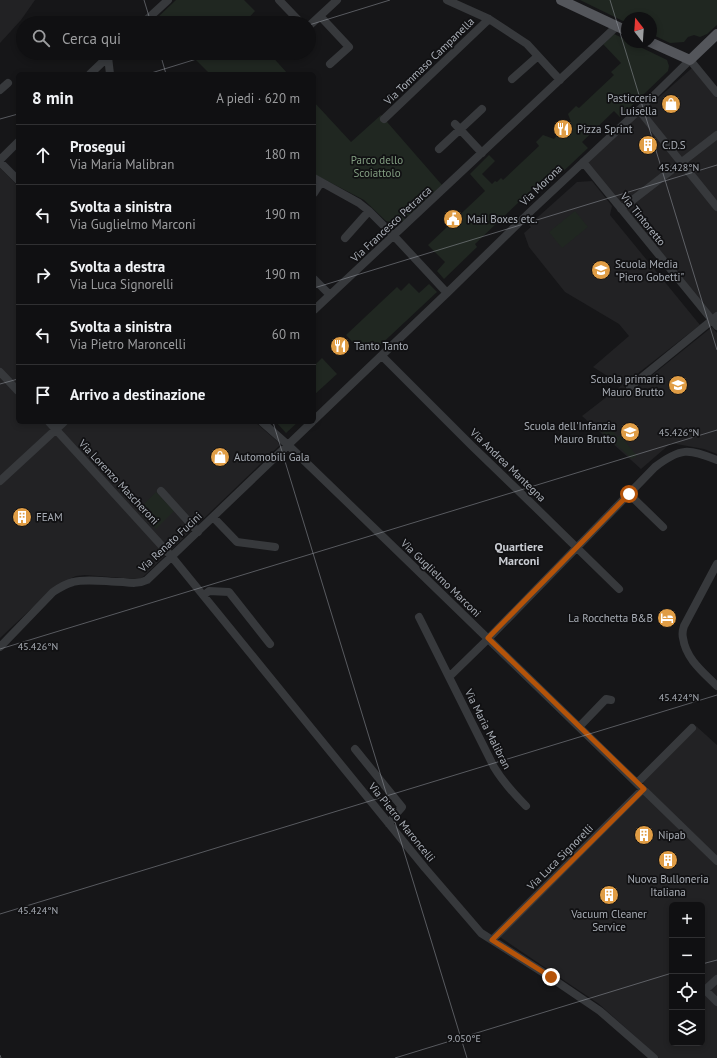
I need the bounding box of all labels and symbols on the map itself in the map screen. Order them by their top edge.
north arrow [621,12,657,48]
street label: Via Tommaso Campanella [380,14,477,108]
place label: Pasticceria Luisella [607,91,657,118]
shop icon: Pasticceria Luisella [660,93,682,115]
restaurant icon: Pizza Sprint [552,118,574,140]
place label: Pizza Sprint [577,122,633,136]
building icon: C.D.S [637,134,659,156]
place label: C.D.S [662,138,686,152]
park label: Parco dello Scoiattolo [351,153,403,180]
street label: Via Morona [516,161,565,209]
text: 45.428°N [659,161,699,174]
street label: Via Francesco Petrarca [347,183,434,266]
street label: Via Tintoretto [617,189,669,249]
public building icon: Mail Boxes etc. [442,208,464,230]
place label: Mail Boxes etc. [467,212,537,226]
place label: Scuola Media "Piero Gobetti" [615,257,685,284]
school or university icon: Scuola Media "Piero Gobetti" [590,259,612,281]
restaurant icon: Tanto Tanto [329,335,351,357]
place label: Tanto Tanto [354,339,409,353]
place label: Scuola primaria Mauro Brutto [591,372,664,399]
school or university icon: Scuola primaria Mauro Brutto [667,374,689,396]
place label: Scuola dell'Infanzia Mauro Brutto [524,419,616,446]
school or university icon: Scuola dell'Infanzia Mauro Brutto [619,421,641,443]
street label: Via Andrea Mantegna [466,425,549,505]
text: 45.426°N [659,426,699,439]
street label: Via Lorenzo Mascheroni [75,436,162,528]
shop icon: Automobili Gala [209,446,231,468]
place label: Automobili Gala [234,450,310,464]
route start [620,485,638,503]
building icon: FEAM [11,506,33,528]
street label: Via Renato Fucini [135,509,205,576]
place label: FEAM [36,510,63,524]
street label: Via Guglielmo Marconi [397,535,484,620]
district label: Quartiere Marconi [495,539,543,568]
hotel icon: La Rocchetta B&B [656,607,678,629]
place label: La Rocchetta B&B [568,611,653,625]
text: 45.426°N [18,640,58,653]
street label: Via Maria Malibran [461,686,514,772]
text: 45.424°N [659,691,699,704]
street label: Via Pietro Maroncelli [365,779,438,865]
street label: Via Luca Signorelli [523,821,596,894]
building icon: Nipab [633,824,655,846]
place label: Nipab [658,828,686,842]
building icon: Nuova Bulloneria Italiana [657,849,679,871]
place label: Nuova Bulloneria Italiana [627,872,709,899]
building icon: Vacuum Cleaner Service [598,884,620,906]
text: 45.424°N [18,904,58,917]
place label: Vacuum Cleaner Service [570,907,647,934]
route end [542,968,560,986]
text: 9.050°E [447,1032,481,1045]

